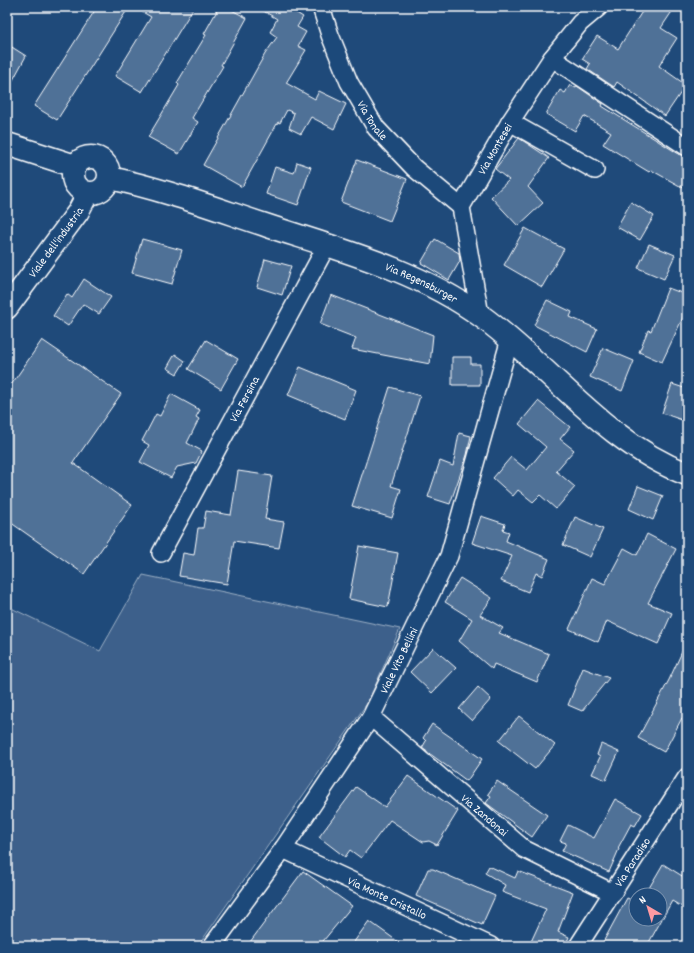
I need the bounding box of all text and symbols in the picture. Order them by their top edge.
street label: Via Tonale [352,98,391,145]
street label: Via Montesei [474,121,517,178]
street label: Viale dell'industria [25,204,89,282]
street label: Via Regensburger [382,259,461,309]
street label: Via Fersina [226,373,265,426]
street label: Viale Vito Bellini [377,625,423,697]
street label: Via Zandonai [456,791,511,841]
street label: Via Paradiso [611,835,656,891]
street label: Via Monte Cristallo [344,873,429,925]
north arrow [628,887,668,927]
text: N [636,892,651,909]

